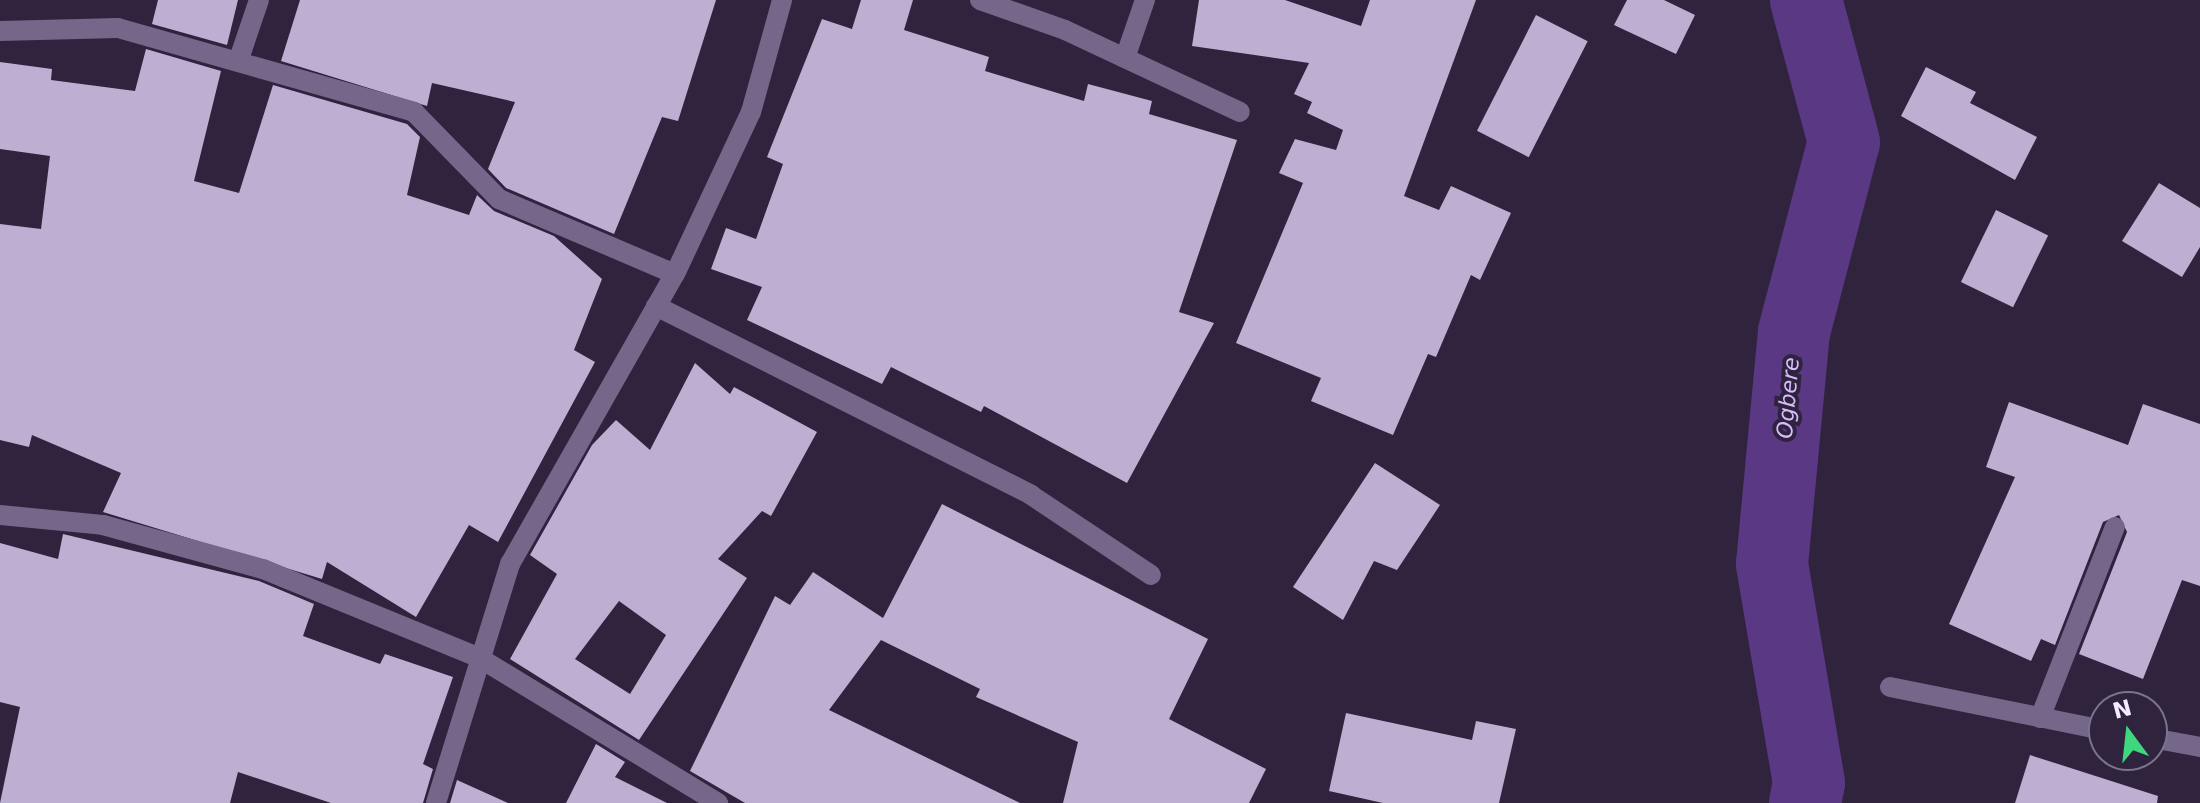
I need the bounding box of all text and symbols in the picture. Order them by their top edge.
water label: Ogbere [1771,356,1805,440]
north arrow [2088,691,2168,771]
text: N [2110,695,2134,724]

